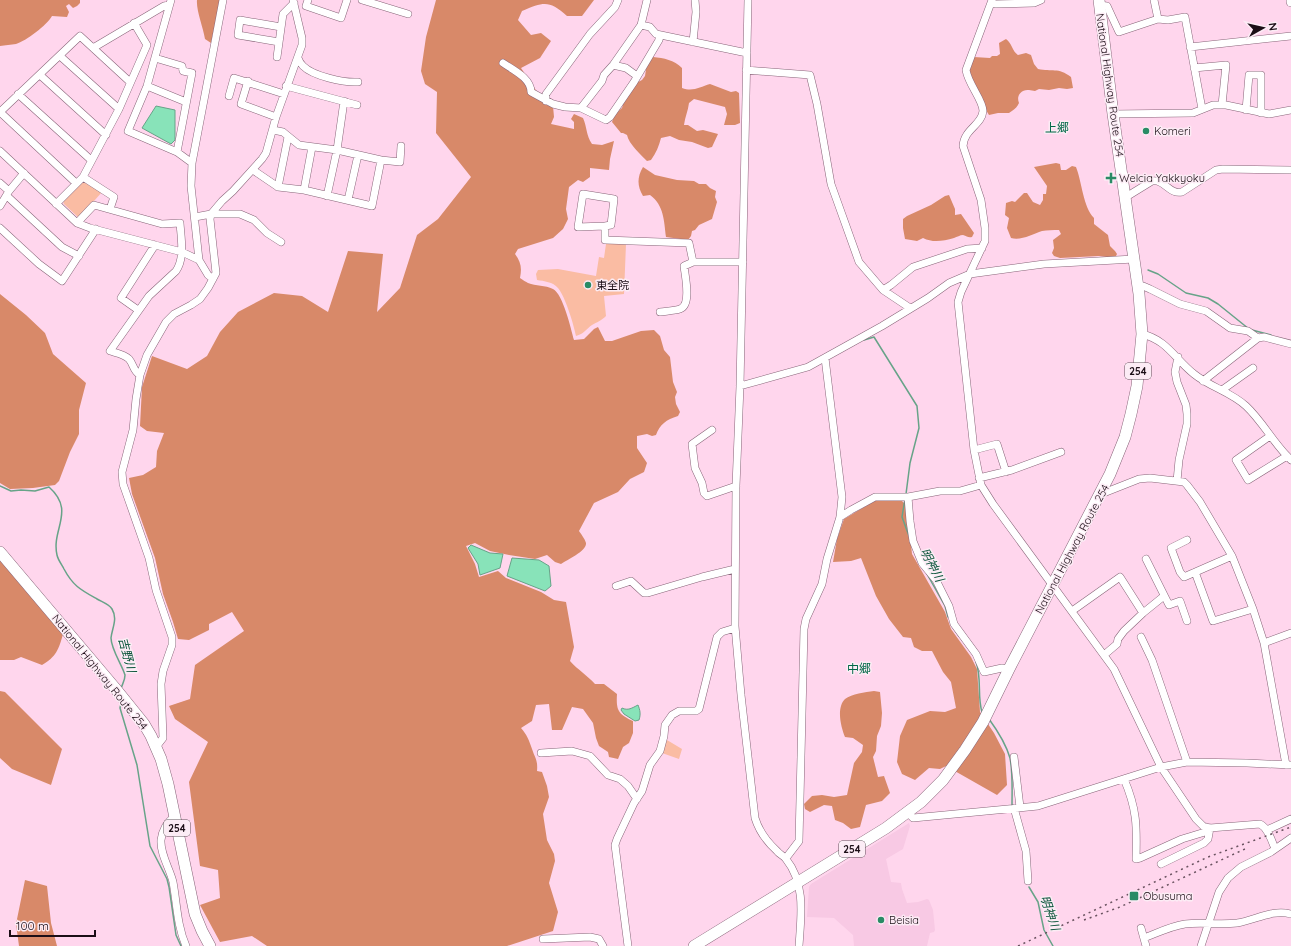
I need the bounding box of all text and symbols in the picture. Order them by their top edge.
north arrow [1243,8,1283,48]
street label: National Highway Route 254 [1093,12,1127,158]
text: N [1265,22,1280,32]
district label: 上郷 [1045,120,1069,135]
place label: Komeri [1154,124,1191,138]
marker: Komeri [1141,126,1151,136]
place label: Welcia Yakkyoku [1119,171,1205,185]
marker: Welcia Yakkyoku [1106,173,1116,183]
place label: 東全院 [596,278,629,292]
marker: 東全院 [583,280,593,290]
road number: 254 [1125,363,1151,379]
street label: National Highway Route 254 [1032,482,1112,616]
water label: 明神川 [917,545,948,586]
street label: National Highway Route 254 [49,611,151,733]
water label: 吉野川 [116,636,140,676]
district label: 中郷 [847,661,871,676]
road number: 254 [164,820,190,836]
road number: 254 [839,841,865,857]
place label: Obusuma [1143,889,1192,903]
marker: Obusuma [1128,890,1140,902]
water label: 明神川 [1038,893,1064,934]
scale bar [10,912,95,938]
place label: Beisia [889,913,919,927]
marker: Beisia [876,915,886,925]
text: 100 m [16,918,49,933]

